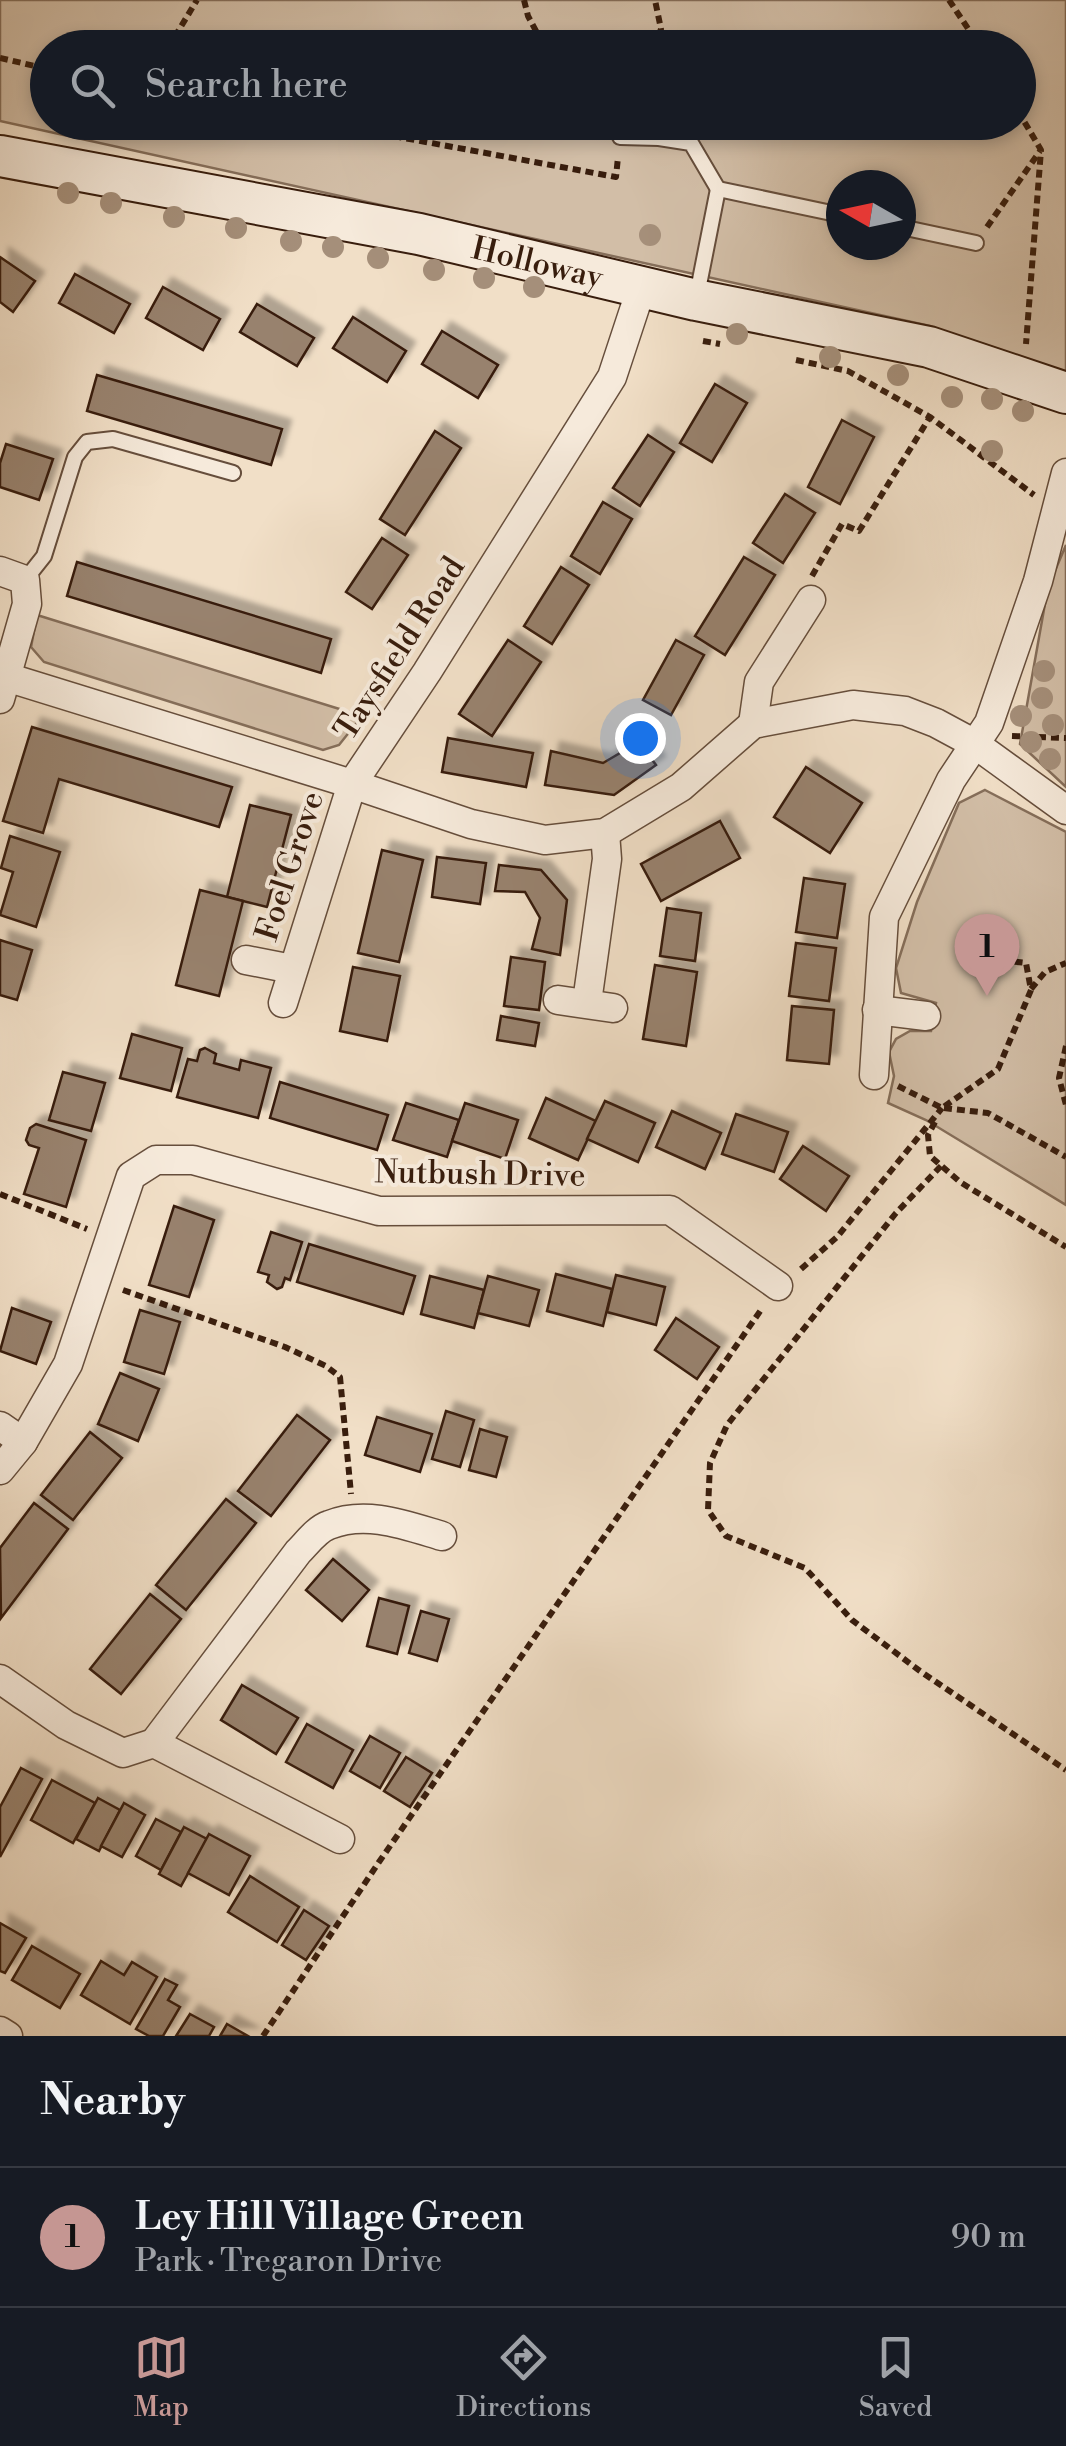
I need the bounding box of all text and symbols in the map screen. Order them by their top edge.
search box [30,30,1036,140]
icon: search [65,58,120,113]
text: Search here [145,62,348,109]
north arrow [826,170,916,260]
street label: Holloway [468,228,607,298]
street label: Taysfield Road [326,549,474,748]
your location [615,713,666,764]
street label: Foel Grove [247,786,333,946]
pin: 1 [954,914,1020,996]
street label: Nutbush Drive [374,1152,586,1196]
text: Nearby [40,2075,185,2128]
text: Ley Hill Village Green [135,2194,524,2241]
text: 1 [65,2217,80,2257]
text: 90 m [951,2217,1026,2257]
text: Park · Tregaron Drive [135,2241,442,2281]
tab: Map [134,2330,189,2425]
tab: Directions [456,2330,591,2425]
tab: Saved [859,2330,932,2425]

